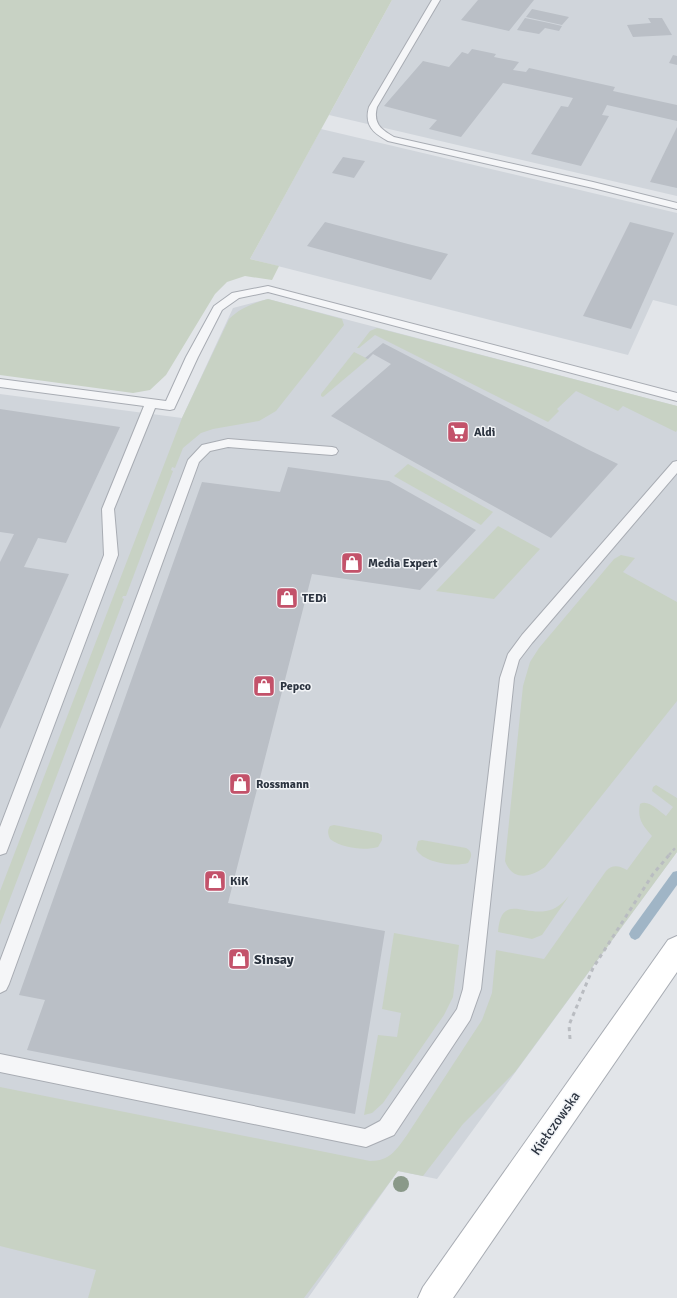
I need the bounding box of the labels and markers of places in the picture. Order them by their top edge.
supermarket icon: Aldi [445,419,471,445]
place label: Aldi [474,425,495,440]
shop icon: Media Expert [339,550,365,576]
place label: Media Expert [368,556,438,571]
shop icon: TEDi [274,585,300,611]
place label: TEDi [302,591,327,606]
shop icon: Pepco [251,673,277,699]
place label: Pepco [280,679,311,694]
shop icon: Rossmann [227,771,253,797]
place label: Rossmann [256,777,310,792]
shop icon: KiK [202,868,228,894]
place label: KiK [230,874,249,889]
shop icon: Sinsay [226,946,252,972]
place label: Sinsay [254,951,294,968]

